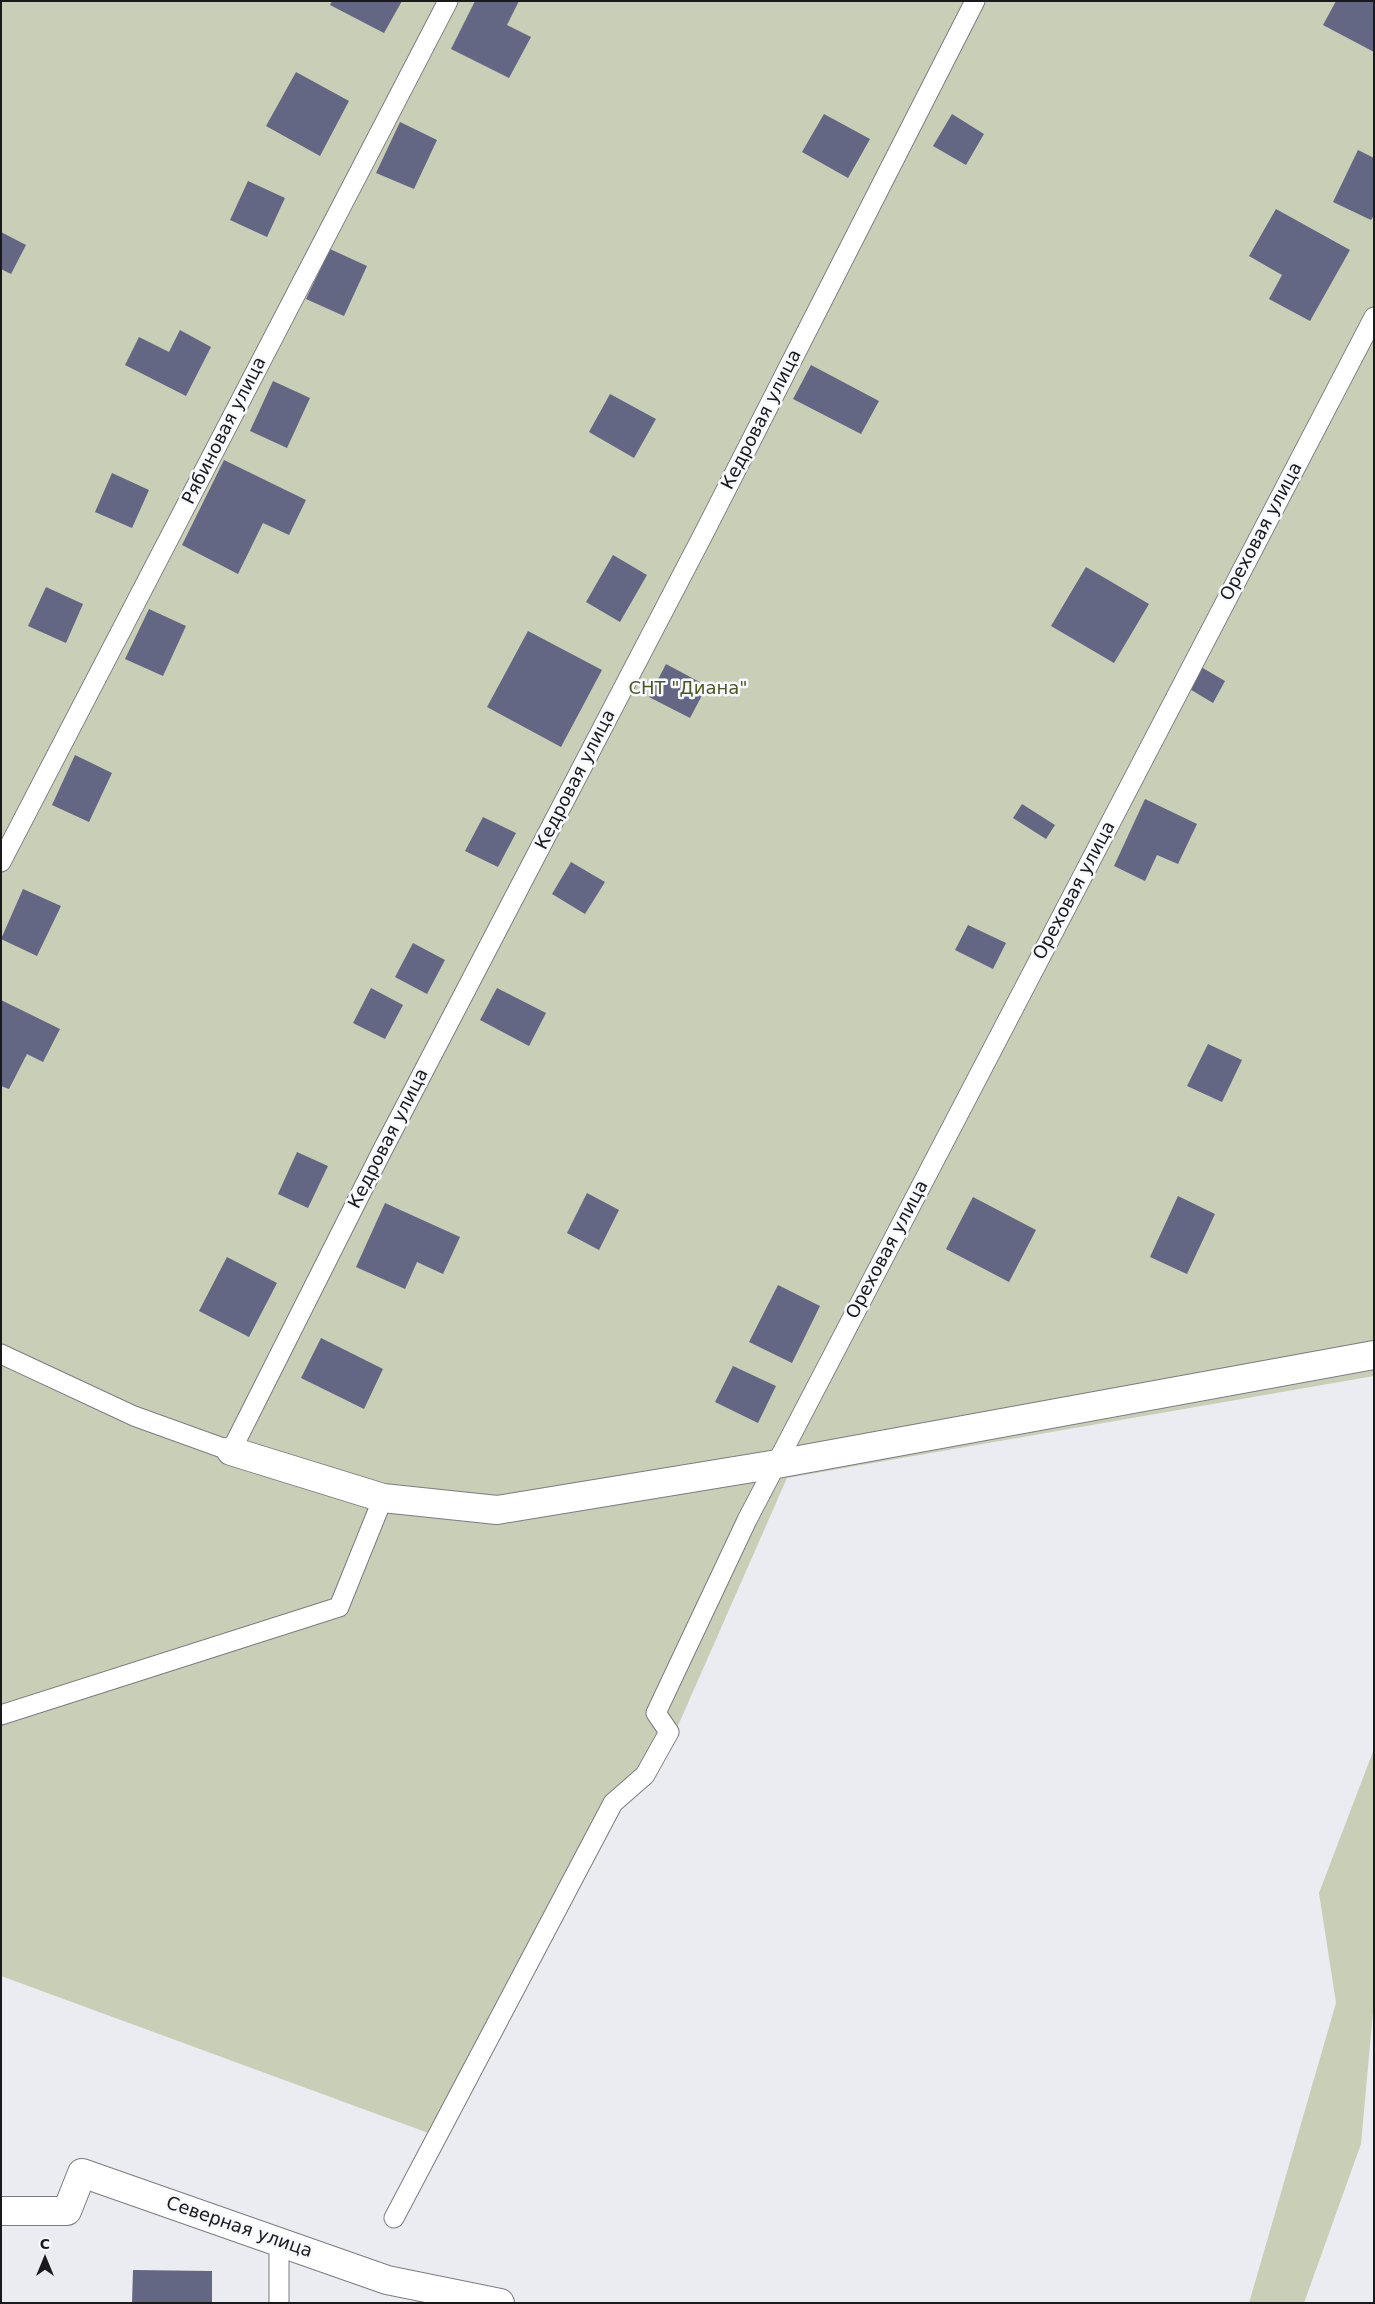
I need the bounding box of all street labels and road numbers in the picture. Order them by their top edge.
street label: Кедровая улица [717,346,807,494]
street label: Рябиновая улица [178,354,272,508]
street label: Ореховая улица [1216,459,1308,605]
street label: Кедровая улица [531,706,621,854]
street label: Ореховая улица [1029,818,1121,964]
street label: Кедровая улица [344,1065,434,1213]
street label: Ореховая улица [842,1177,934,1323]
street label: Северная улица [163,2193,315,2263]

